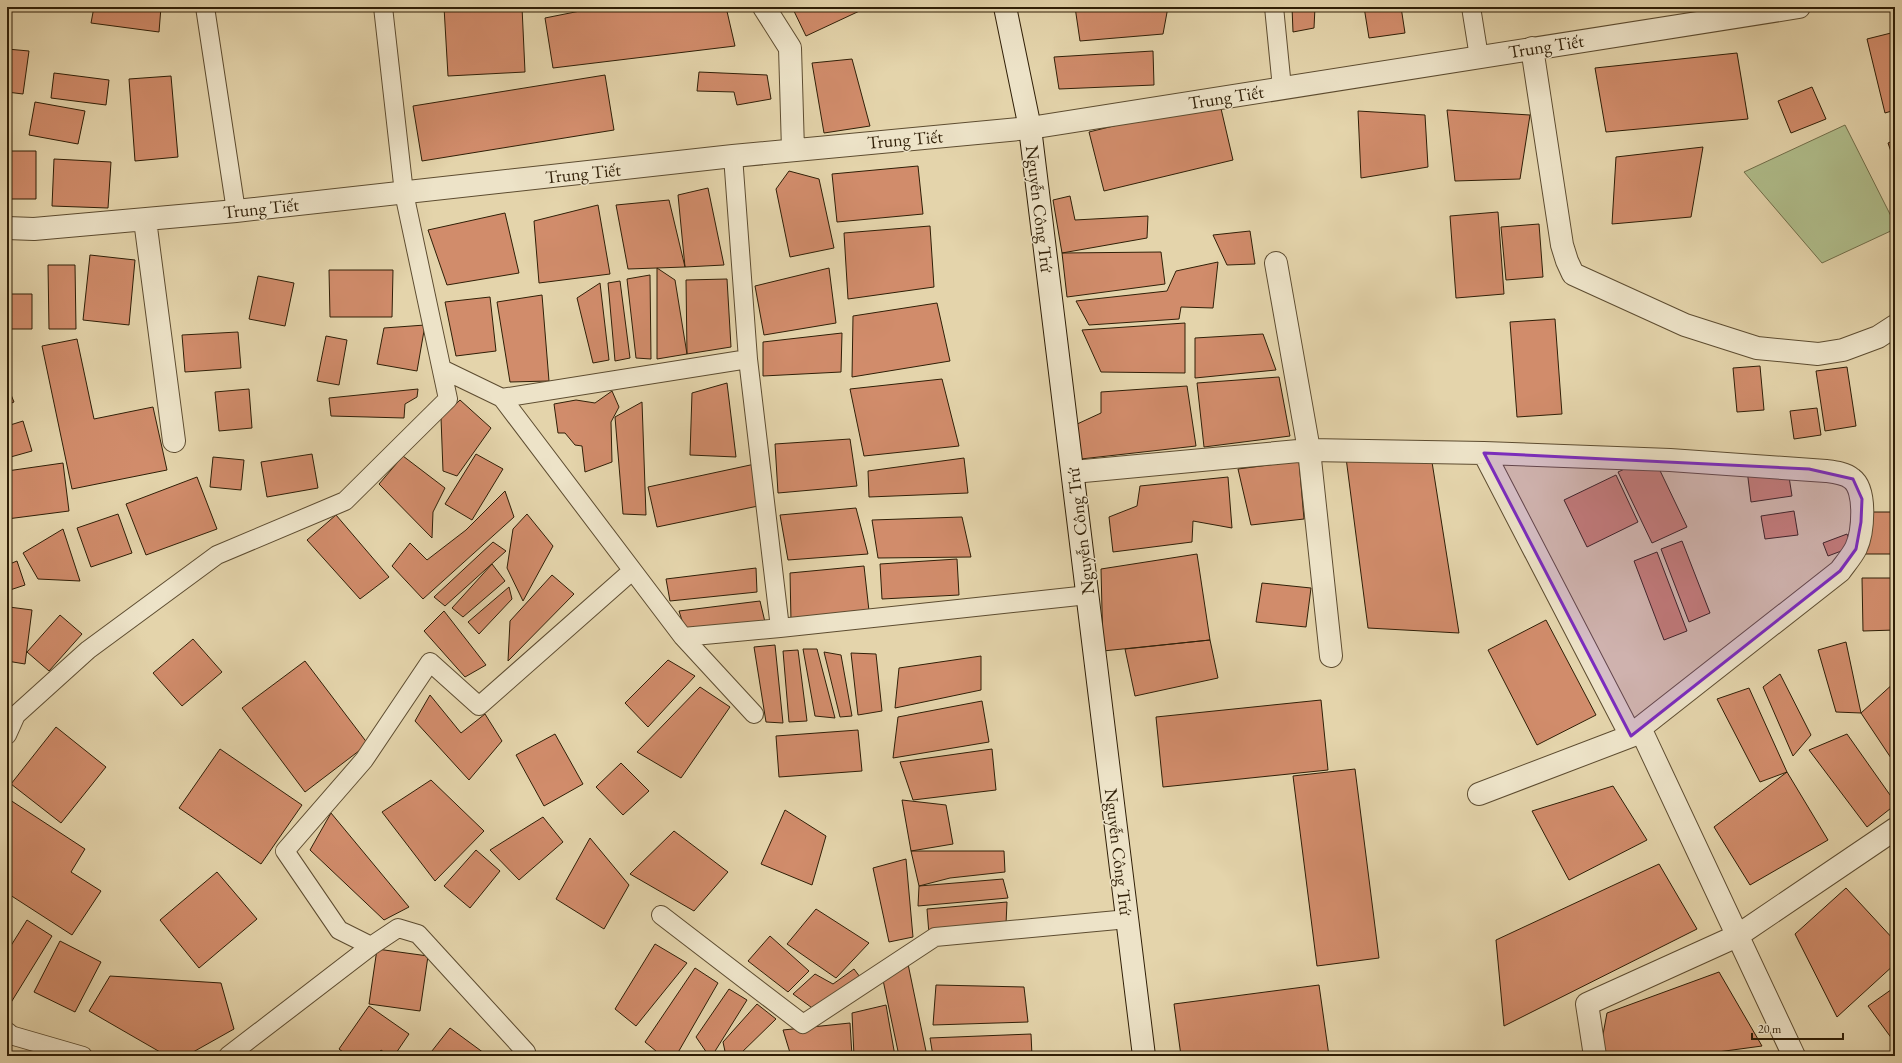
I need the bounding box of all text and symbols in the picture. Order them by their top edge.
street label: Trung Tiết [1507,29,1586,63]
street label: Trung Tiết [1187,80,1266,114]
street label: Trung Tiết [866,124,944,154]
street label: Nguyễn Công Trứ [1021,144,1059,275]
street label: Trung Tiết [544,158,622,188]
street label: Trung Tiết [222,193,300,223]
street label: Nguyễn Công Trứ [1061,465,1099,596]
street label: Nguyễn Công Trứ [1100,787,1138,918]
scale bar [1752,1015,1843,1041]
text: 20 m [1758,1021,1782,1037]

